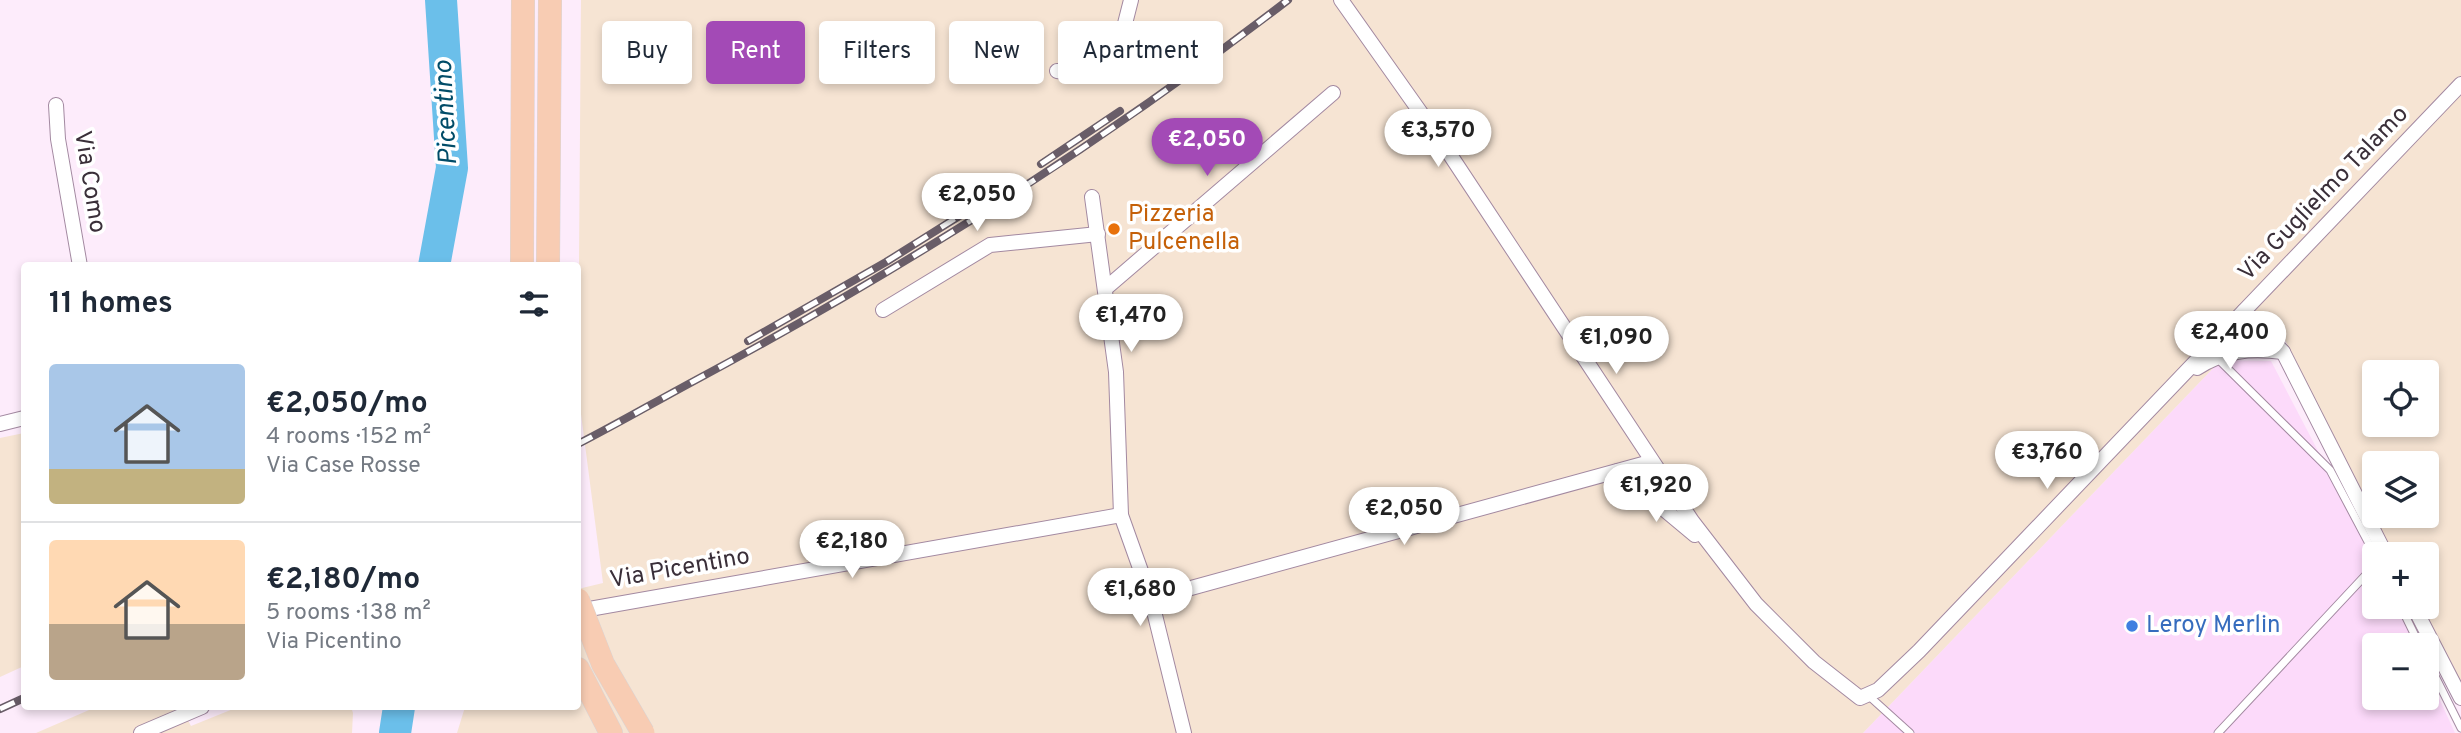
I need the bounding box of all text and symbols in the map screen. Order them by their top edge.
chip: Buy [602,21,692,84]
chip: Rent [706,21,805,84]
chip: Filters [819,21,935,84]
chip: New [949,21,1044,84]
chip: Apartment [1058,21,1223,84]
water label: Picentino [428,60,466,166]
street label: Via Guglielmo Talamo [2233,100,2415,288]
pin: €3,570 [1381,110,1495,169]
text: €3,570 [1400,117,1476,146]
pin: €2,050 [1150,118,1264,178]
text: €2,050 [1168,126,1246,155]
street label: Via Como [66,129,112,235]
pin: €2,050 [920,174,1034,233]
text: €2,050 [938,181,1016,210]
place label: Pizzeria Pulcenella [1128,200,1240,258]
marker: Pizzeria Pulcenella [1106,221,1122,237]
icon: filters [515,285,553,323]
text: 11 homes [49,286,173,323]
pin: €1,470 [1074,294,1188,354]
text: €1,470 [1095,302,1167,331]
pin: €2,400 [2173,312,2287,371]
pin: €1,090 [1559,316,1673,376]
text: €2,400 [2190,319,2270,348]
text: €1,090 [1579,324,1653,353]
map controls [2362,360,2439,710]
button: locate [2362,360,2439,437]
text: €2,050/mo [266,386,428,423]
icon: home [105,392,189,476]
text: 4 rooms · 152 m² [266,423,431,452]
pin: €3,760 [1990,432,2104,491]
text: €3,760 [2011,439,2083,468]
button: layers [2362,451,2439,528]
text: Via Case Rosse [266,452,421,481]
pin: €1,920 [1599,464,1713,524]
text: €1,920 [1619,472,1693,501]
pin: €2,050 [1347,488,1461,547]
text: €2,050 [1365,495,1443,524]
pin: €2,180 [795,520,909,580]
text: €2,180 [816,528,888,557]
street label: Via Picentino [608,542,752,596]
button: + [2362,542,2439,619]
text: €2,180/mo [266,562,420,599]
icon: home [105,568,189,652]
pin: €1,680 [1083,568,1197,628]
text: €1,680 [1103,576,1177,605]
text: 5 rooms · 138 m² [266,599,431,628]
place label: Leroy Merlin [2146,611,2281,641]
marker: Leroy Merlin [2124,618,2140,634]
text: Via Picentino [266,628,402,657]
button: − [2362,633,2439,710]

